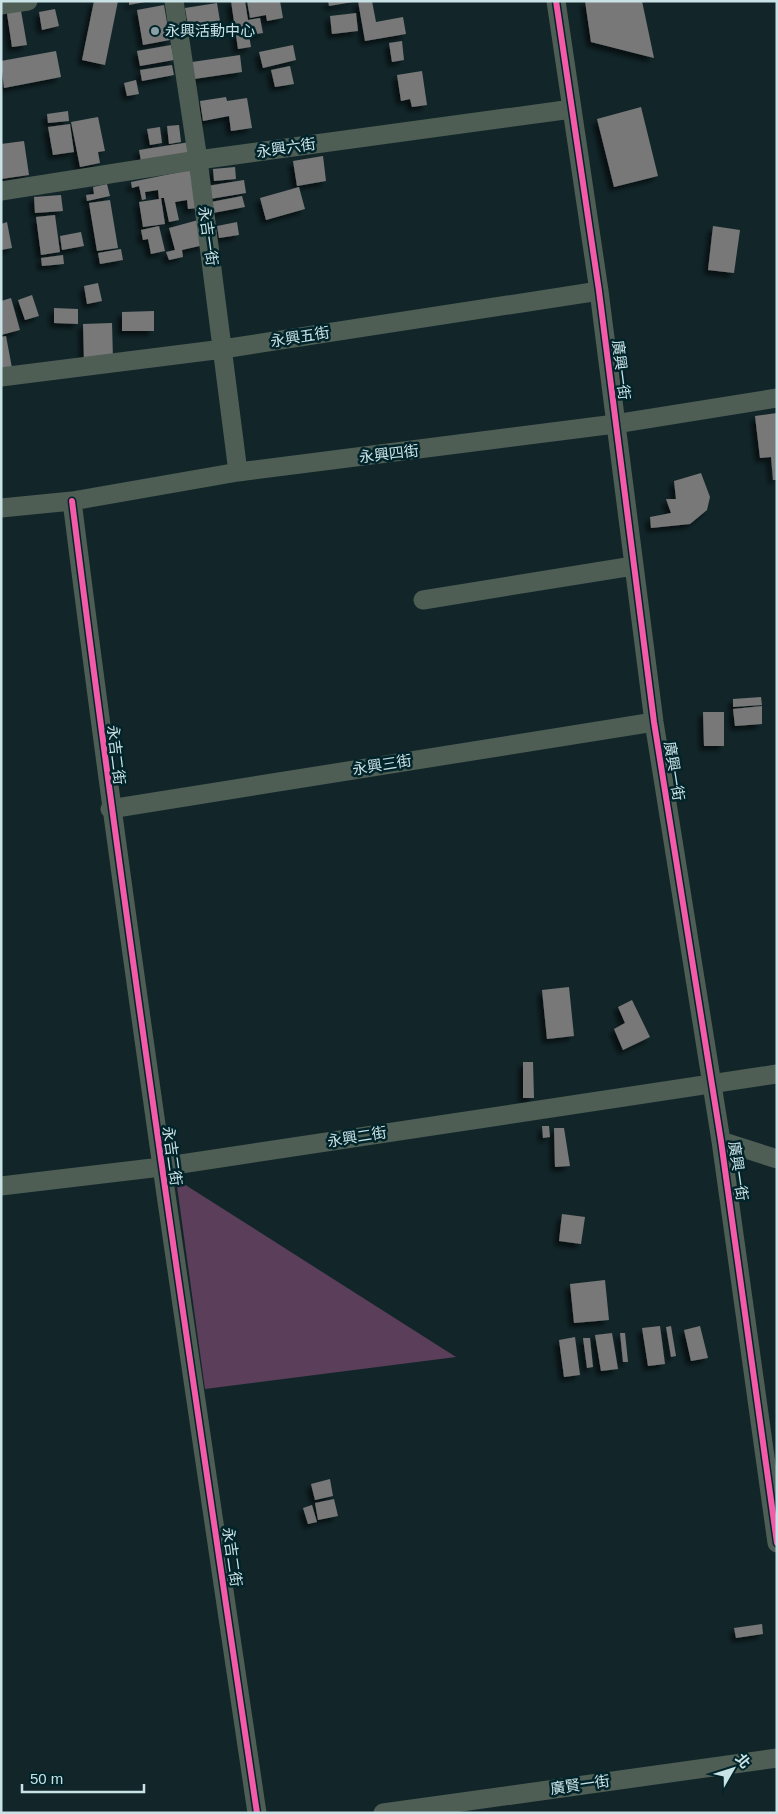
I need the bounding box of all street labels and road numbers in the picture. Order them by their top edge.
street label: 永興六街 [255,135,317,160]
street label: 永吉一街 [196,205,221,267]
street label: 永興五街 [269,323,331,350]
street label: 廣興一街 [609,339,634,401]
street label: 永興四街 [358,441,420,466]
street label: 永吉二街 [104,724,129,786]
street label: 廣興一街 [661,740,688,802]
street label: 永興三街 [351,751,413,778]
street label: 永興二街 [326,1123,388,1150]
street label: 永吉二街 [160,1125,185,1187]
street label: 廣興一街 [726,1140,751,1202]
street label: 永吉二街 [220,1526,245,1588]
street label: 廣賢一街 [549,1772,611,1797]

